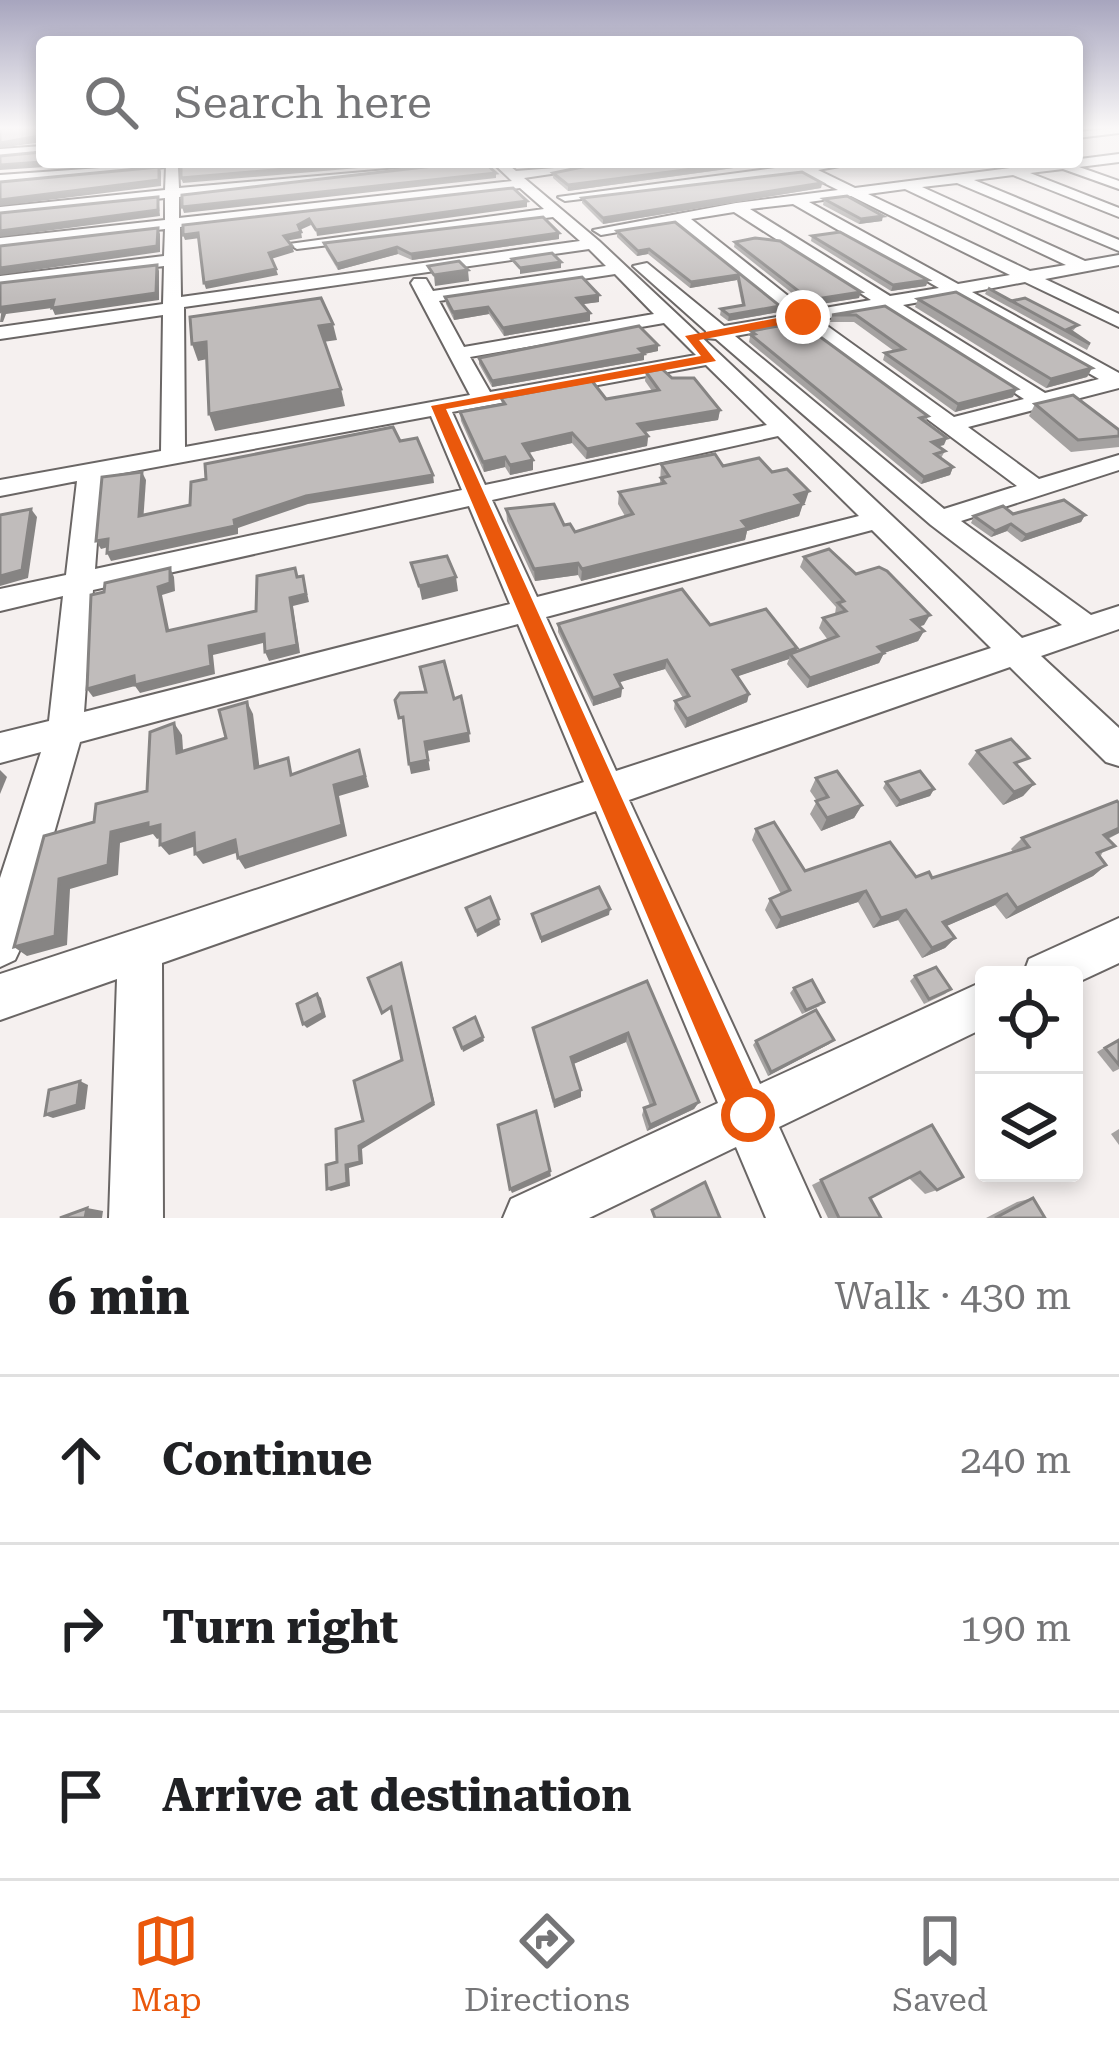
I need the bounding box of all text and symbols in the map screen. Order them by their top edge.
search box [36,36,1083,168]
icon: search [78,69,144,135]
text: Search here [174,76,432,129]
route end [776,290,830,344]
map controls [975,966,1083,1182]
button: locate [975,966,1083,1074]
button: layers [975,1074,1083,1182]
route start [721,1088,775,1142]
text: 6 min [48,1267,190,1326]
text: Walk · 430 m [835,1273,1071,1319]
icon: ahead [48,1427,114,1493]
text: Continue [162,1433,373,1486]
text: 240 m [960,1437,1071,1483]
icon: right [48,1595,114,1661]
text: Turn right [162,1601,398,1654]
text: 190 m [960,1605,1071,1651]
icon: arrive [48,1763,114,1829]
text: Arrive at destination [162,1769,631,1822]
tab: Map [131,1908,202,2019]
tab: Directions [464,1908,630,2019]
tab: Saved [892,1908,988,2019]

